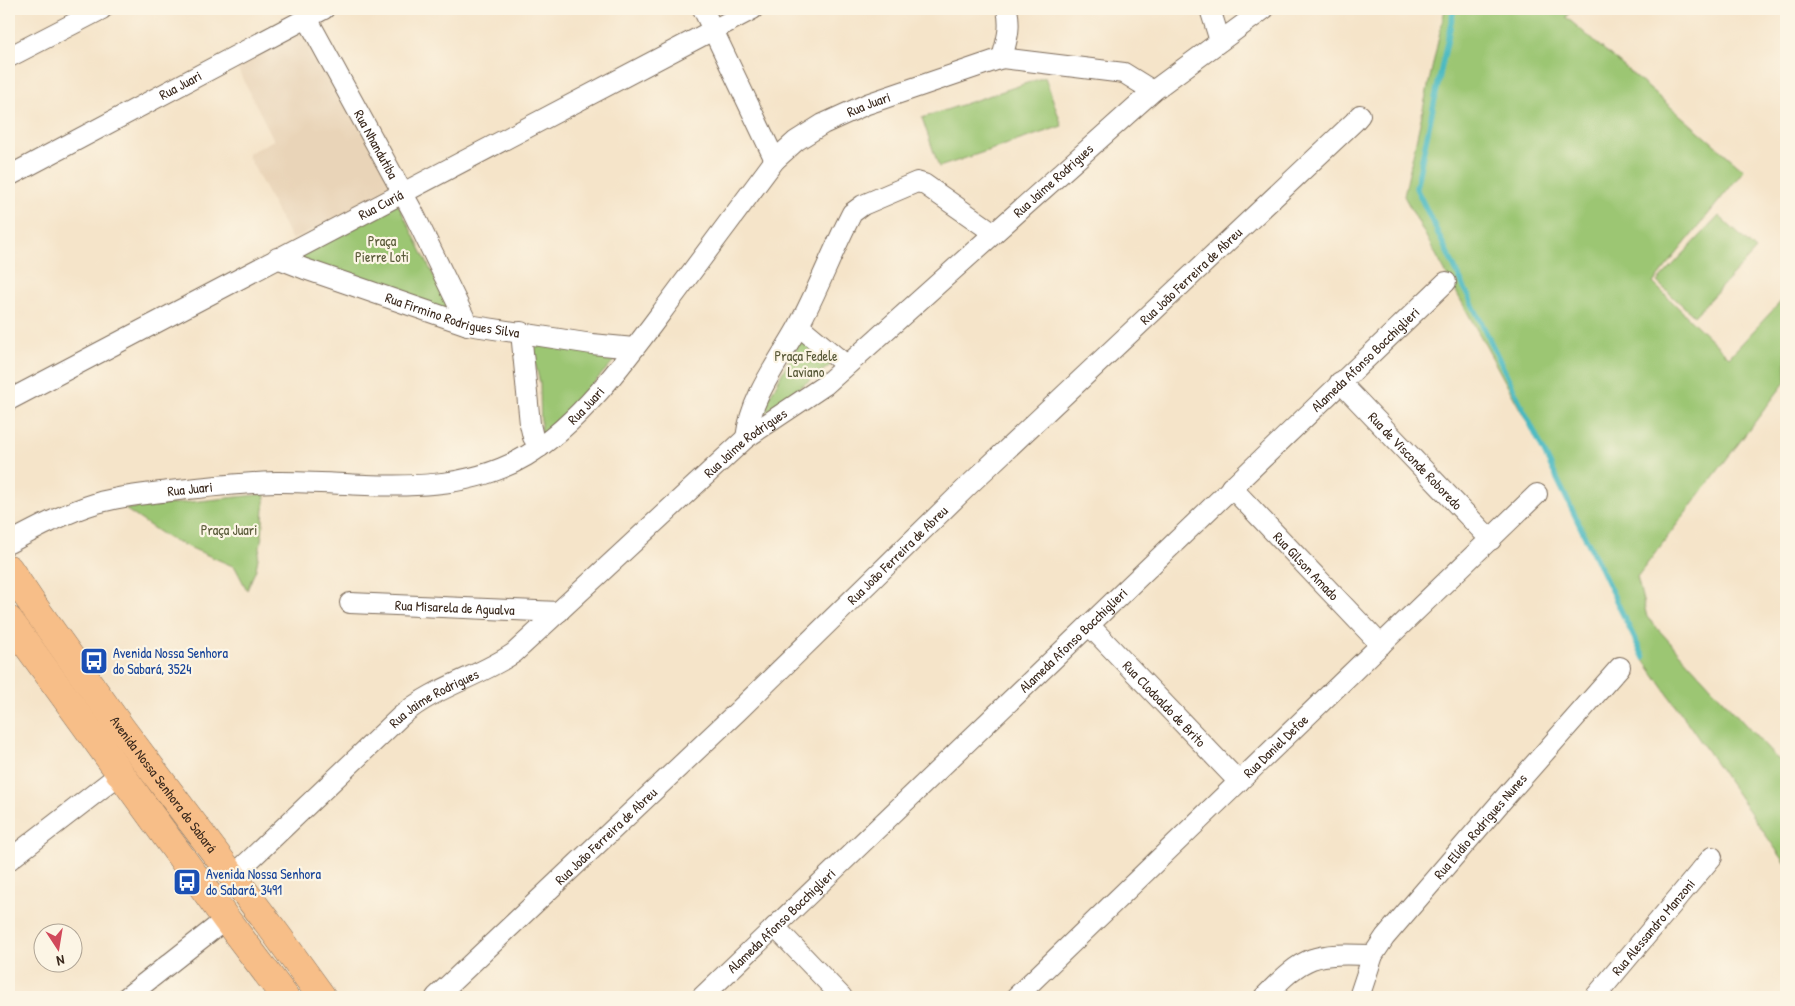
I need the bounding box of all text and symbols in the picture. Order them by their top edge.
street label: Rua Juari [156,66,205,104]
street label: Rua Juari [843,87,893,121]
street label: Rua Nhandutiba [350,106,403,183]
street label: Rua Jaime Rodrigues [1009,139,1097,221]
street label: Rua Curiá [355,184,407,224]
street label: Rua João Ferreira de Abreu [1135,222,1246,328]
park label: Praça Pierre Loti [355,231,409,266]
street label: Rua Firmino Rodrigues Silva [383,287,521,342]
street label: Alameda Afonso Bocchiglieri [1307,303,1423,416]
park label: Praça Fedele Laviano [775,346,838,381]
street label: Rua Juari [563,382,608,428]
street label: Rua Jaime Rodrigues [699,403,790,482]
street label: Rua de Visconde Roboredo [1364,407,1467,514]
street label: Rua Juari [166,476,213,500]
street label: Rua João Ferreira de Abreu [843,501,952,608]
park label: Praça Juari [201,520,257,539]
street label: Rua Gilson Amado [1269,527,1344,604]
street label: Alameda Afonso Bocchiglieri [1015,583,1131,696]
street label: Rua Misarela de Agualva [395,595,516,619]
place label: Avenida Nossa Senhora do Sabará, 3524 [113,643,228,678]
bus stop icon: Avenida Nossa Senhora do Sabará, 3524 [79,646,109,676]
street label: Rua Clodoaldo de Brito [1119,656,1211,751]
street label: Rua Jaime Rodrigues [384,664,482,732]
street label: Rua Daniel Defoe [1239,710,1312,782]
street label: Avenida Nossa Senhora do Sabará [106,712,222,857]
street label: Rua Elídio Rodrigues Nunes [1429,769,1531,883]
street label: Rua João Ferreira de Abreu [550,783,661,889]
place label: Avenida Nossa Senhora do Sabará, 3491 [206,864,321,899]
street label: Alameda Afonso Bocchiglieri [723,864,839,977]
bus stop icon: Avenida Nossa Senhora do Sabará, 3491 [172,867,202,897]
street label: Rua Alessandro Manzoni [1607,875,1699,979]
north arrow [32,924,82,974]
text: N [55,951,66,971]

